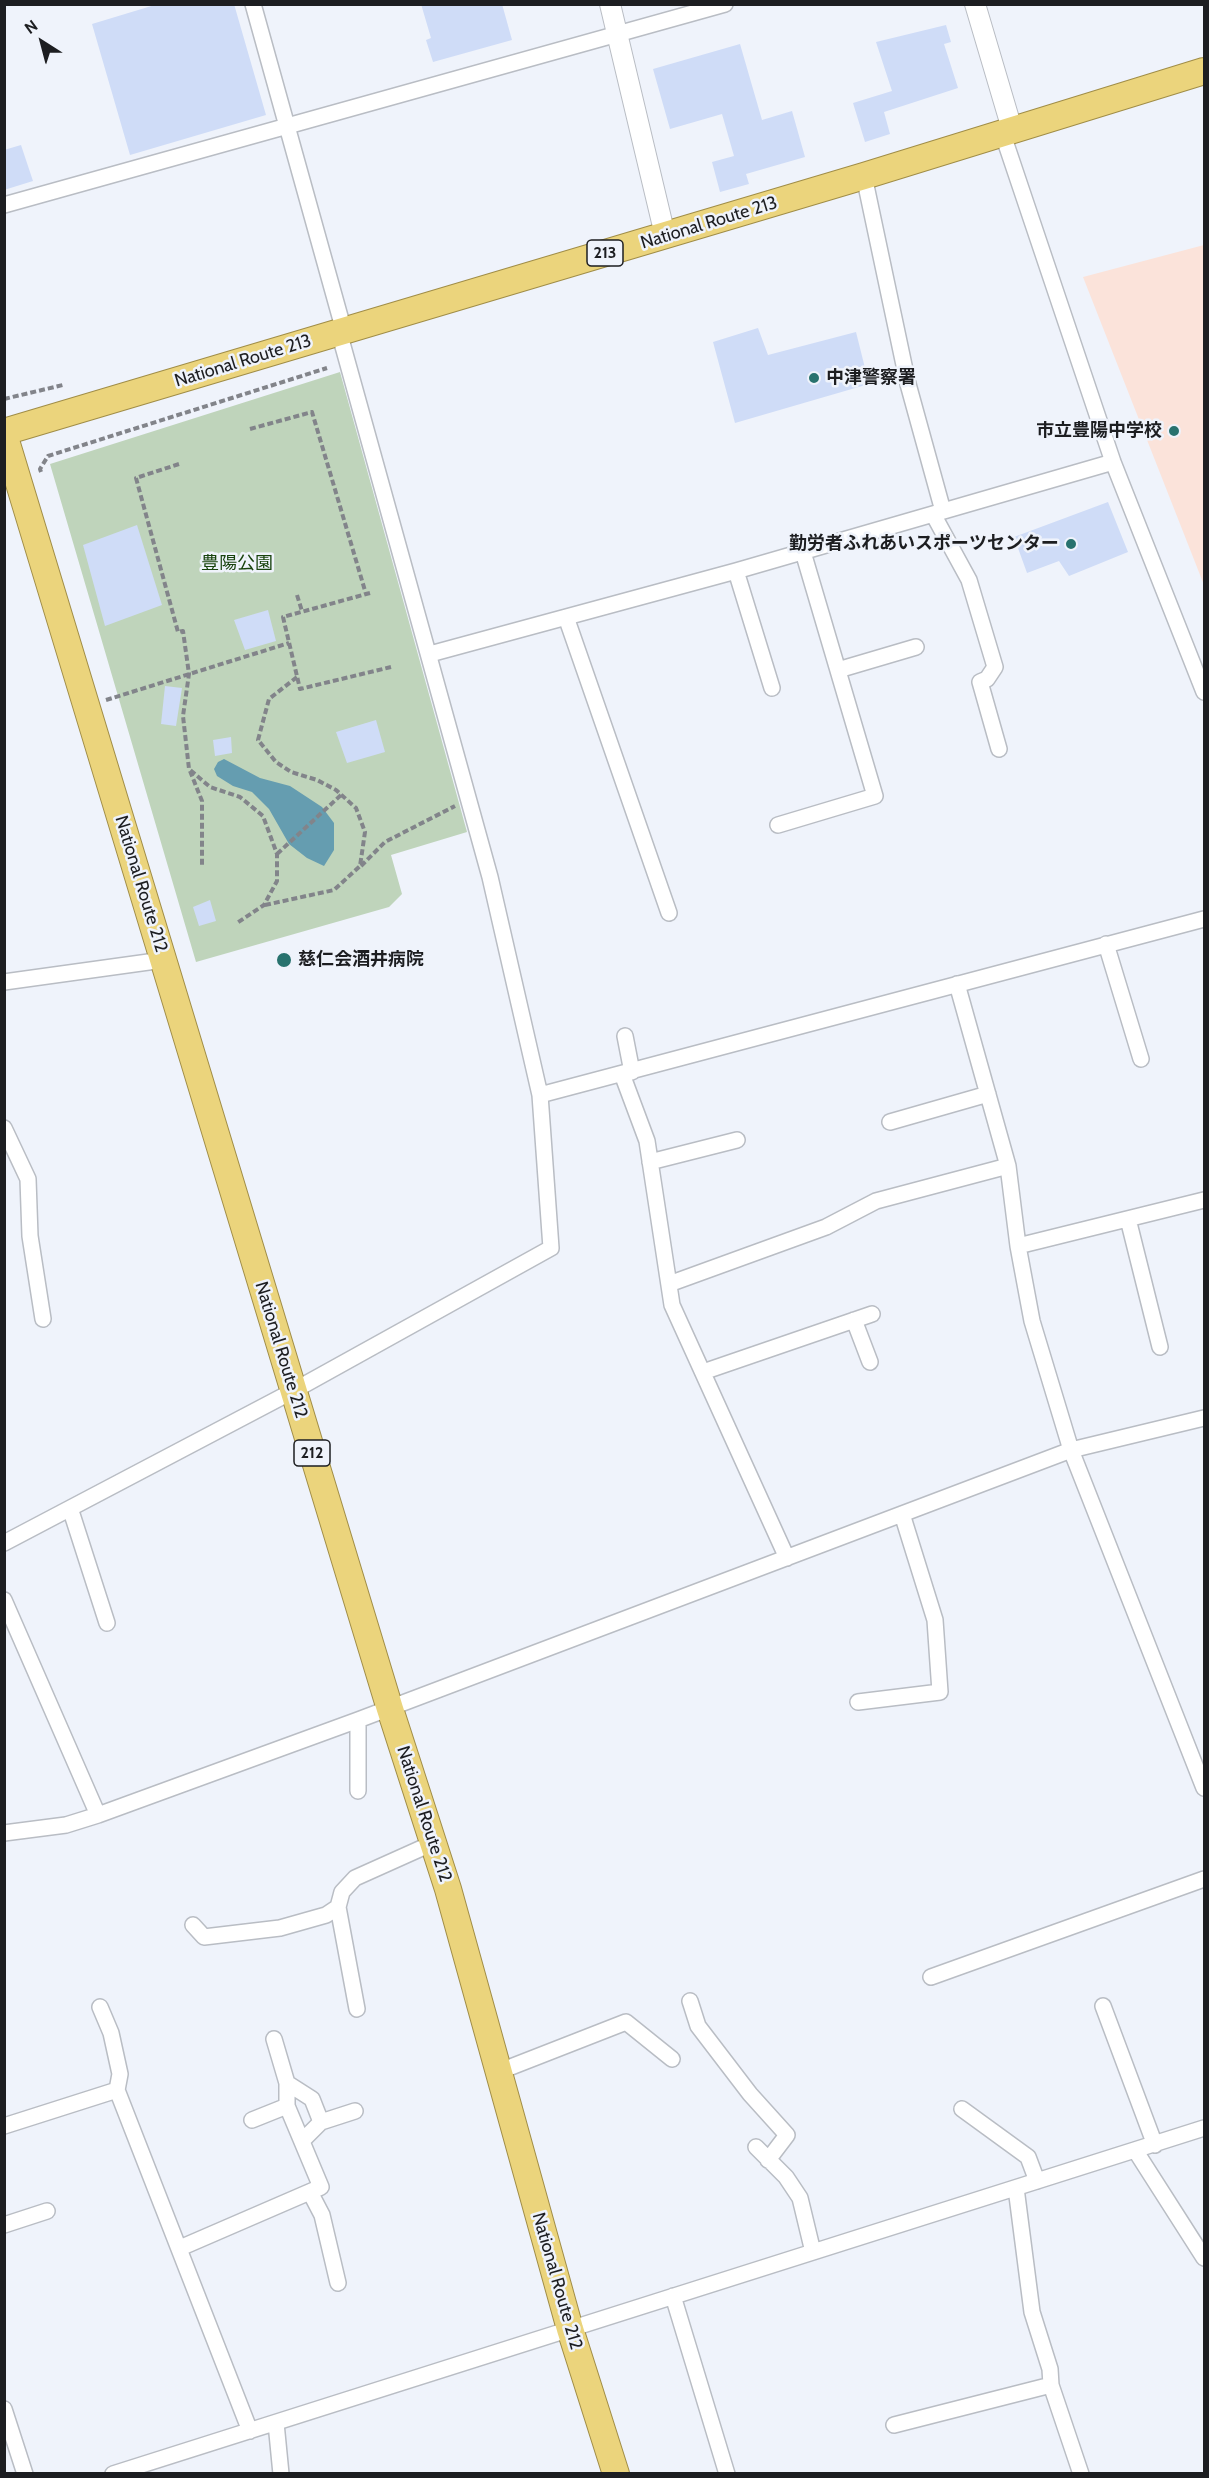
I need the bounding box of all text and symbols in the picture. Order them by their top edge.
north arrow [12,12,72,72]
text: N [21,16,41,38]
street label: National Route 213 [638,192,780,254]
road number: 213 [587,240,623,266]
street label: National Route 213 [172,330,314,392]
place label: 中津警察署 [826,367,916,389]
marker: 中津警察署 [807,371,821,385]
place label: 市立豊陽中学校 [1036,420,1162,442]
marker: 市立豊陽中学校 [1167,424,1181,438]
place label: 勤労者ふれあいスポーツセンター [789,533,1059,555]
marker: 勤労者ふれあいスポーツセンター [1064,537,1078,551]
park label: 豊陽公園 [201,553,273,575]
street label: National Route 212 [110,813,172,955]
place label: 慈仁会酒井病院 [298,949,424,971]
marker: 慈仁会酒井病院 [275,951,293,969]
street label: National Route 212 [250,1279,312,1421]
road number: 212 [294,1440,330,1466]
street label: National Route 212 [392,1743,456,1885]
street label: National Route 212 [527,2210,587,2352]

